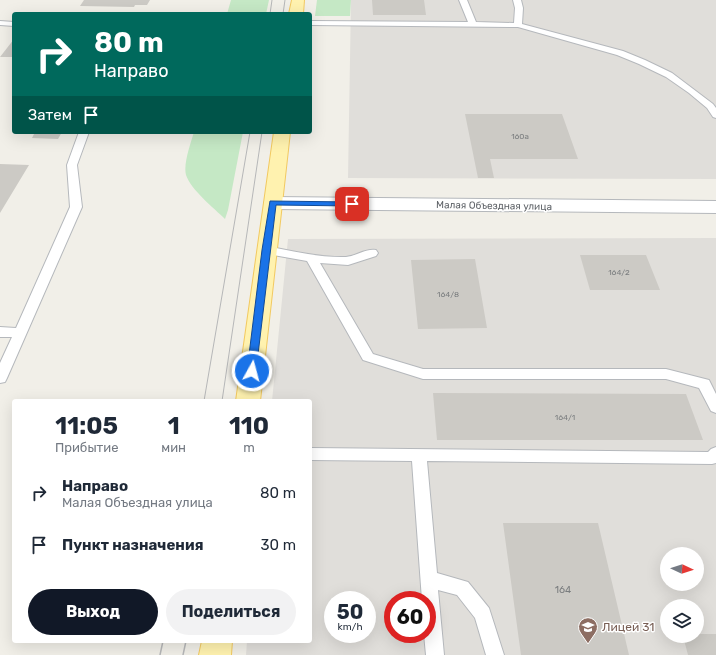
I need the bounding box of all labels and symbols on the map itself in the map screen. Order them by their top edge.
house number: 160а [511,132,529,141]
pin [335,187,369,221]
street label: Малая Объездная улица [436,199,552,213]
house number: 164/2 [608,268,630,277]
house number: 164/8 [437,290,459,299]
position arrow [231,350,273,392]
house number: 164/1 [555,413,575,422]
north arrow [660,547,704,591]
house number: 164 [555,584,571,596]
speed limit sign: 60 [384,591,436,643]
school or university icon: Лицей 31 [577,616,599,644]
place label: Лицей 31 [602,620,654,634]

